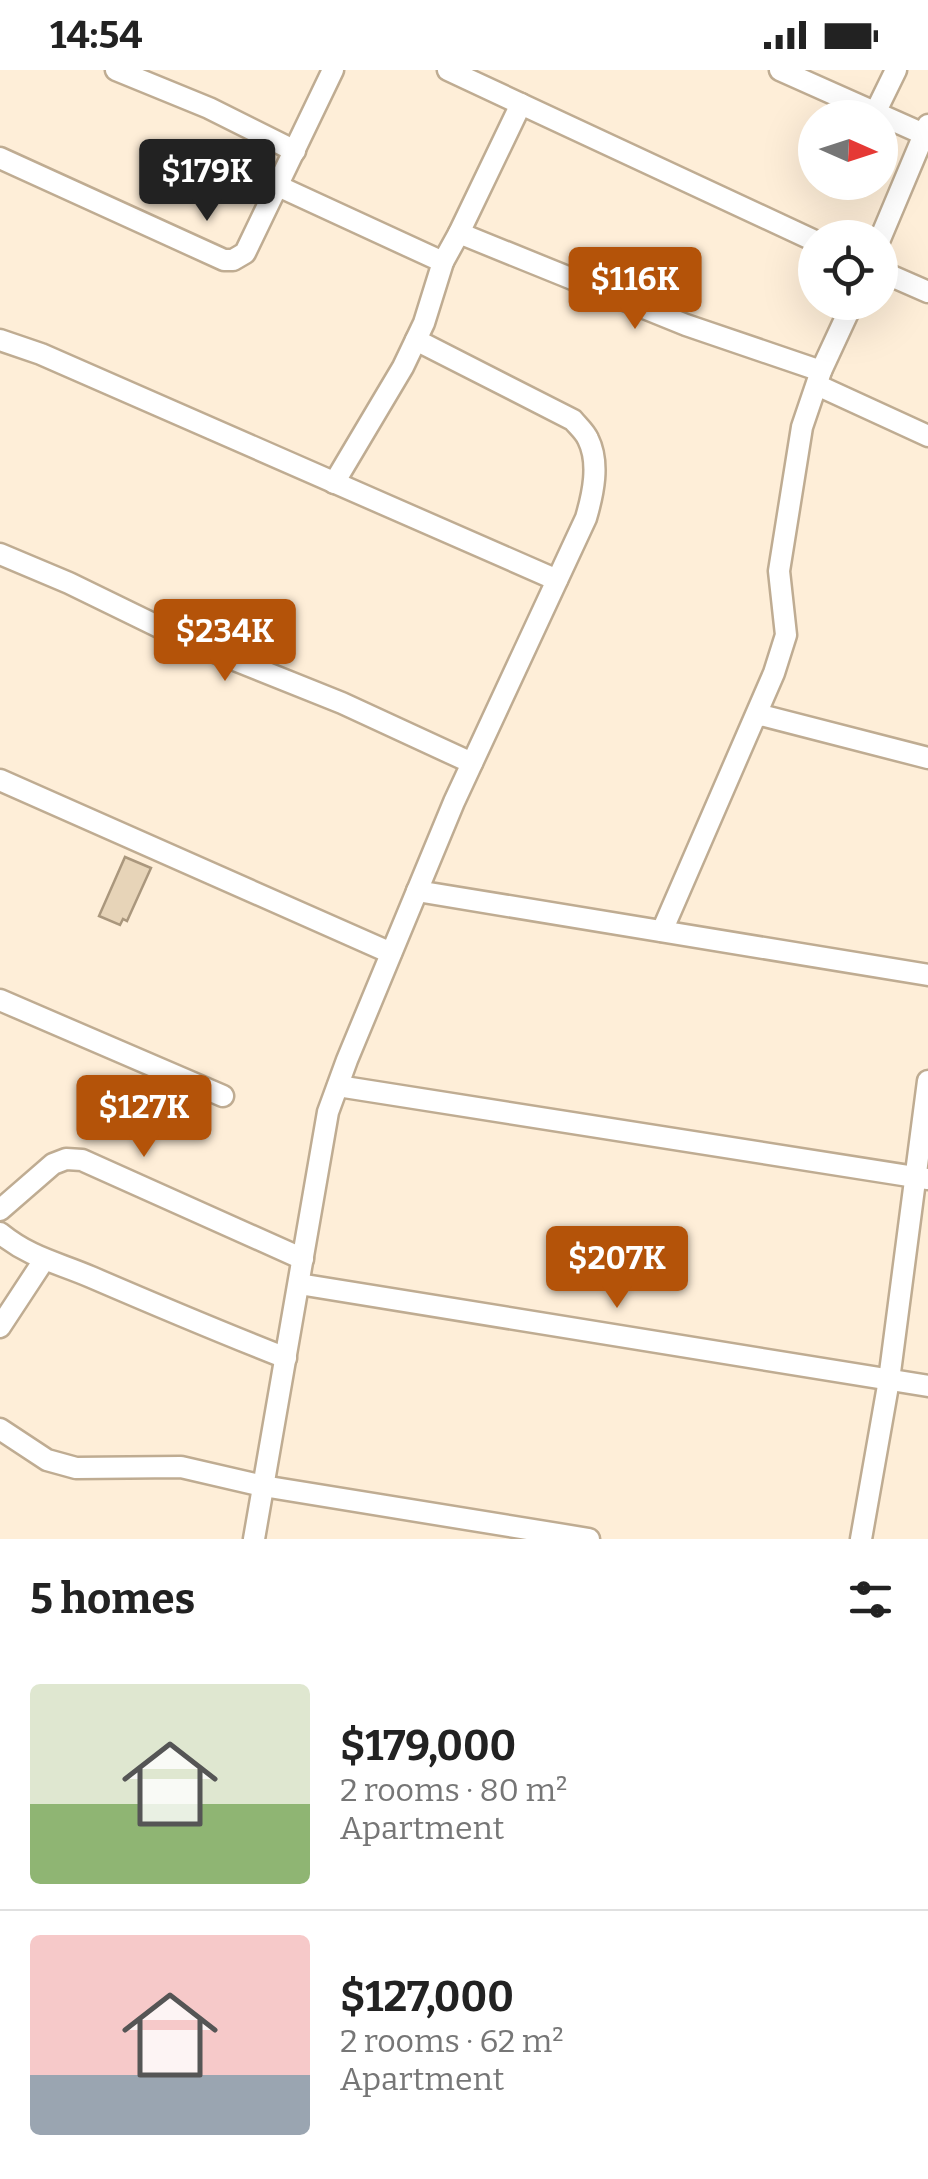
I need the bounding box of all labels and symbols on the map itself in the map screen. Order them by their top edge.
north arrow [798,100,898,200]
pin: $179K [137,139,277,224]
pin: $116K [565,247,705,332]
pin: $234K [155,599,295,684]
pin: $127K [74,1075,214,1160]
pin: $207K [547,1226,687,1311]

